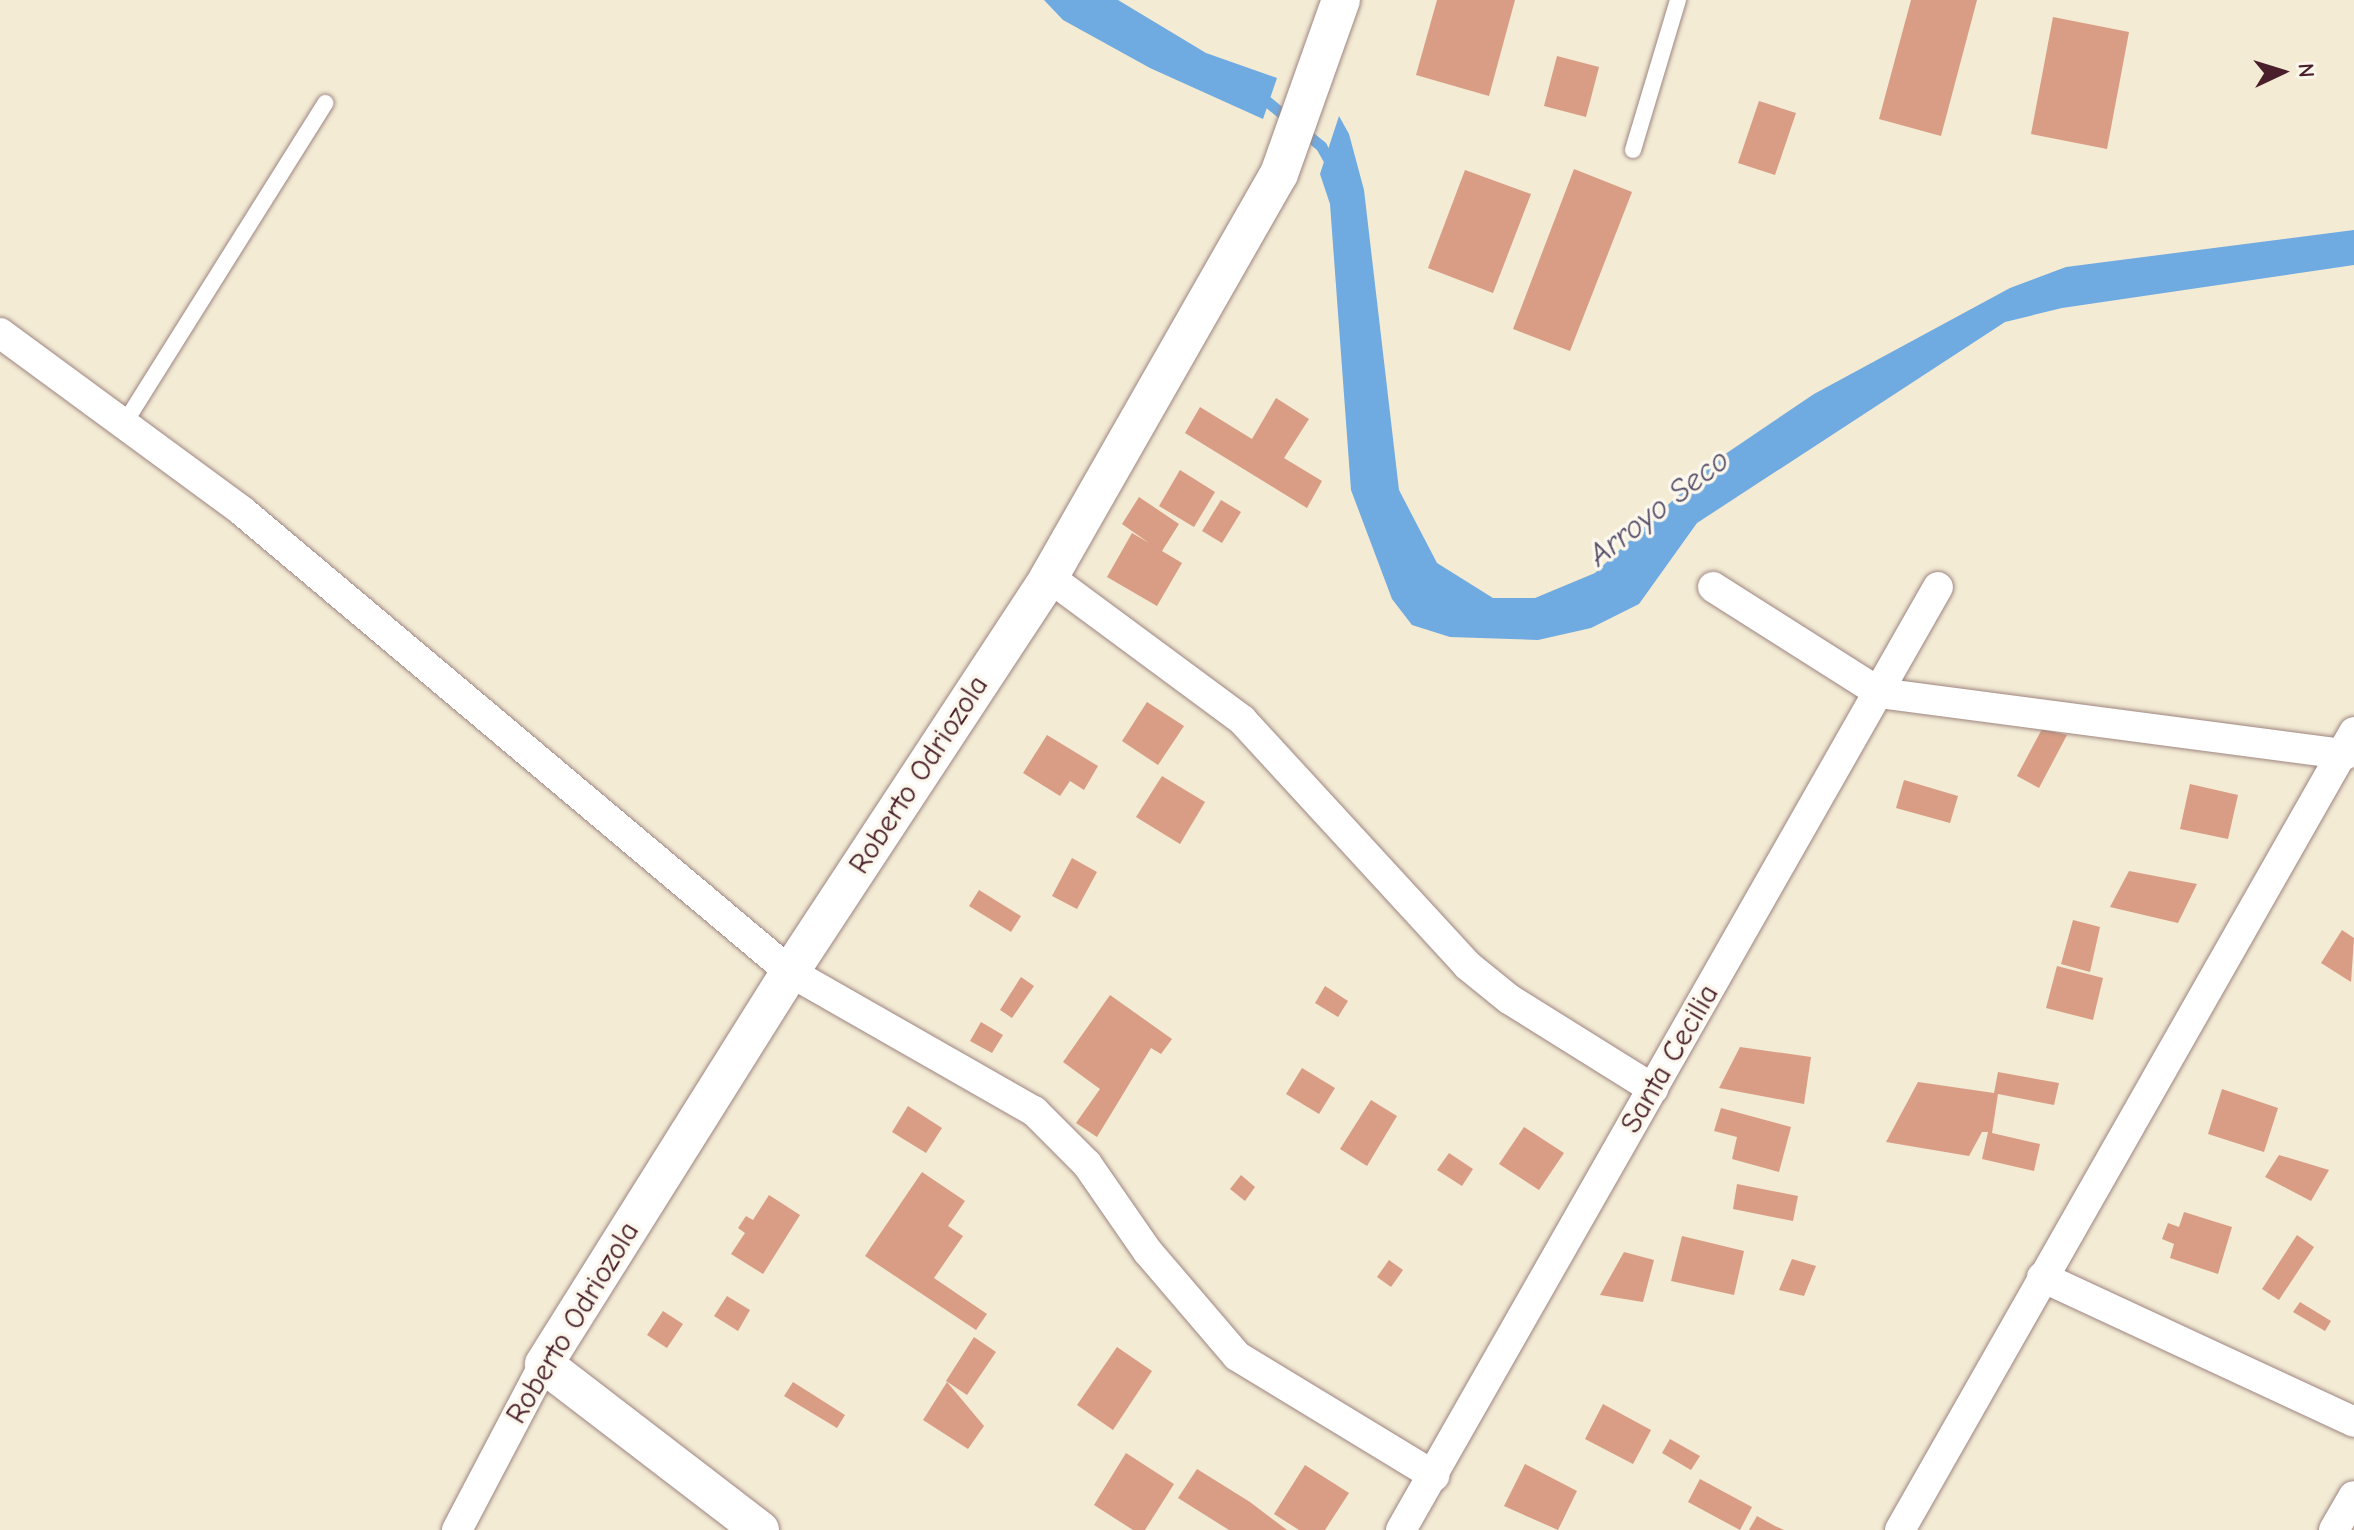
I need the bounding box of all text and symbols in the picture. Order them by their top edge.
north arrow [2242,32,2322,112]
text: N [2292,62,2319,78]
water label: Arroyo Seco [1581,441,1737,575]
street label: Roberto Odriozola [842,669,996,881]
street label: Santa Cecilia [1613,978,1727,1140]
street label: Roberto Odriozola [499,1216,647,1430]

